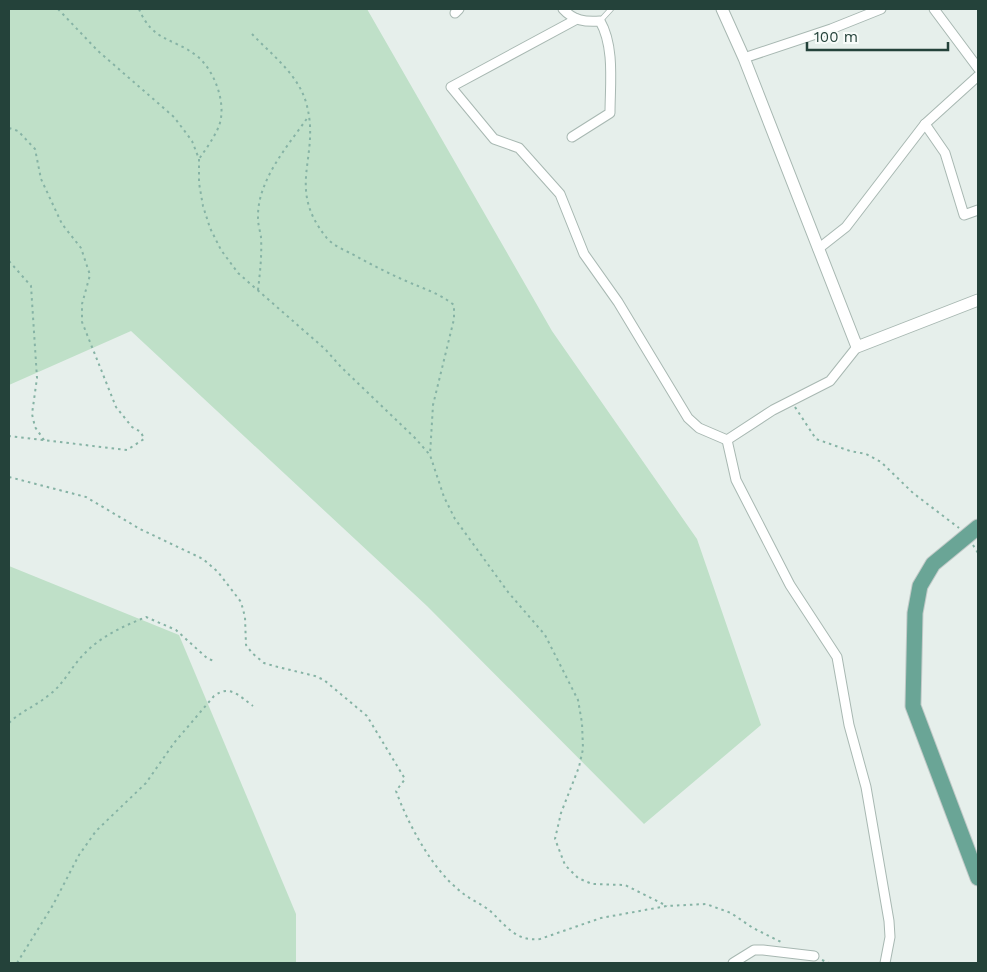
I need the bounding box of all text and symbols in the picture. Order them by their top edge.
scale bar [807,20,948,52]
text: 100 m [814,28,858,46]

